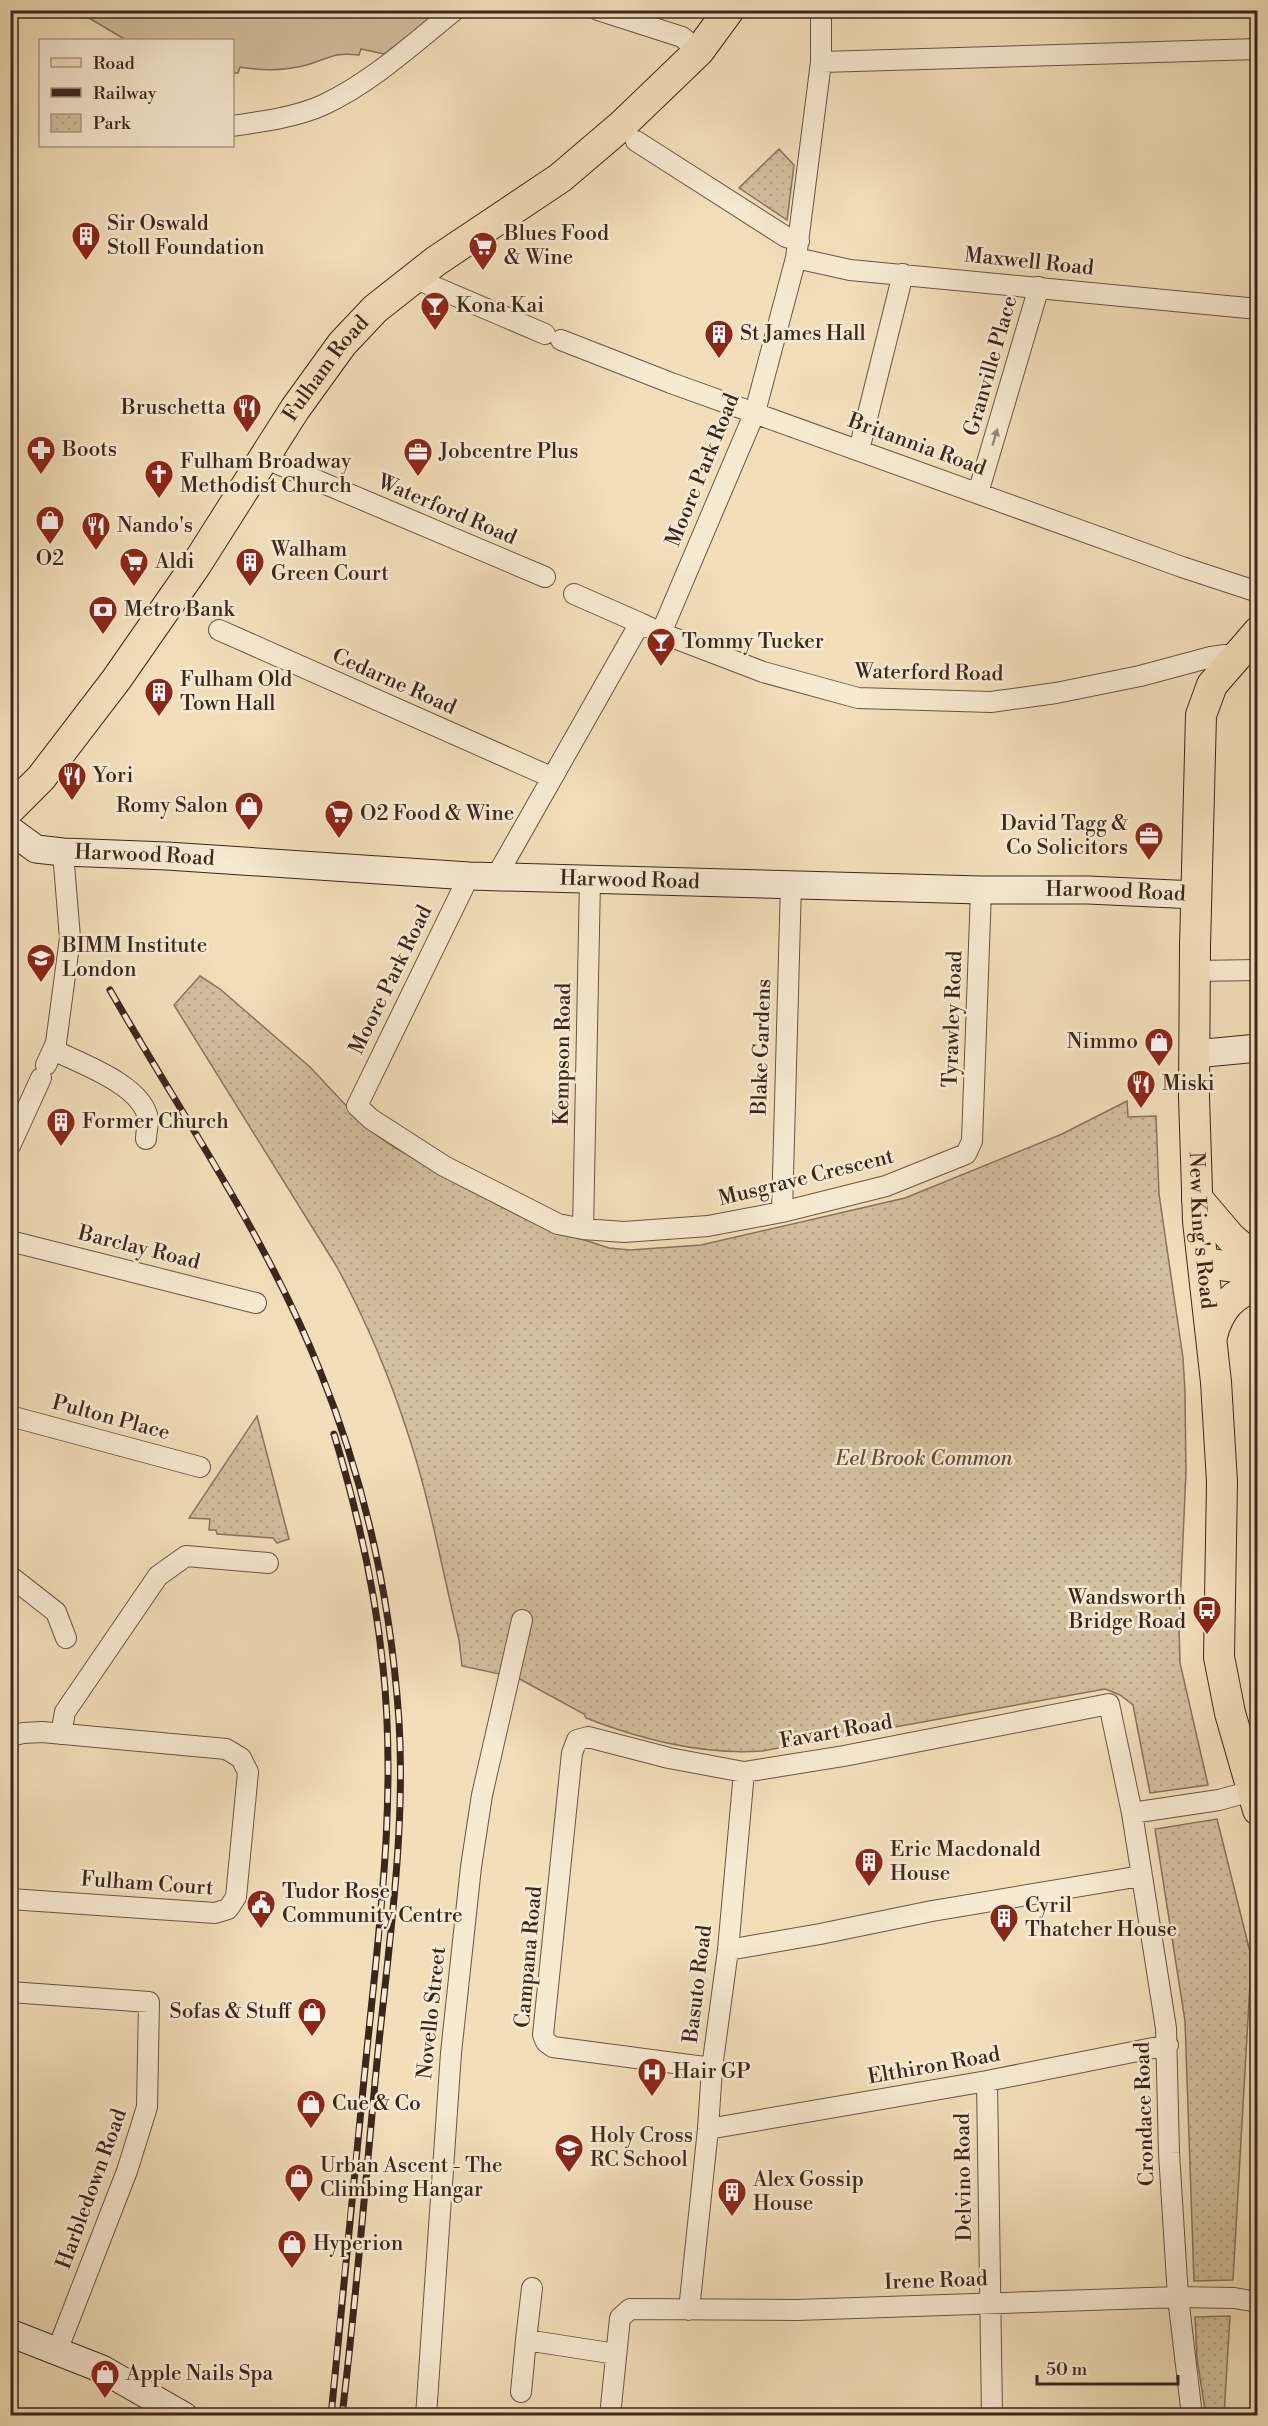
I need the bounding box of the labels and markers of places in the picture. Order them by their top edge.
place label: Sir Oswald Stoll Foundation [107,211,265,261]
building icon: Sir Oswald Stoll Foundation [70,220,102,262]
place label: Blues Food & Wine [503,221,609,271]
supermarket icon: Blues Food & Wine [467,230,499,272]
bar icon: Kona Kai [419,290,451,332]
place label: Kona Kai [456,293,544,319]
building icon: St James Hall [703,318,735,360]
place label: St James Hall [740,321,866,347]
restaurant icon: Bruschetta [231,392,263,434]
place label: Bruschetta [120,395,226,421]
pharmacy icon: Boots [25,434,57,476]
office icon: Jobcentre Plus [402,436,434,478]
place label: Boots [61,437,117,463]
place label: Jobcentre Plus [438,439,579,465]
place label: Fulham Broadway Methodist Church [180,449,352,499]
church icon: Fulham Broadway Methodist Church [143,458,175,500]
shop icon: O2 [34,504,66,546]
restaurant icon: Nando's [80,510,112,552]
place label: Nando's [117,513,193,539]
place label: Walham Green Court [270,537,389,587]
place label: O2 [36,546,64,572]
supermarket icon: Aldi [118,546,150,588]
building icon: Walham Green Court [234,546,266,588]
place label: Aldi [154,549,195,575]
bank icon: Metro Bank [87,594,119,636]
place label: Metro Bank [124,597,235,623]
bar icon: Tommy Tucker [645,626,677,668]
place label: Tommy Tucker [682,629,824,655]
place label: Fulham Old Town Hall [180,667,292,717]
building icon: Fulham Old Town Hall [143,676,175,718]
restaurant icon: Yori [56,760,88,802]
place label: Yori [92,763,133,789]
shop icon: Romy Salon [233,790,265,832]
place label: Romy Salon [116,793,228,819]
supermarket icon: O2 Food & Wine [323,798,355,840]
place label: O2 Food & Wine [360,801,514,827]
place label: David Tagg & Co Solicitors [1001,811,1128,861]
office icon: David Tagg & Co Solicitors [1133,820,1165,862]
place label: BIMM Institute London [61,933,207,983]
school or university icon: BIMM Institute London [25,942,57,984]
shop icon: Nimmo [1143,1026,1175,1068]
place label: Nimmo [1067,1029,1138,1055]
restaurant icon: Miski [1125,1068,1157,1110]
place label: Miski [1162,1071,1215,1097]
building icon: Former Church [45,1106,77,1148]
place label: Former Church [82,1109,229,1135]
place label: Wandsworth Bridge Road [1067,1585,1186,1635]
bus stop icon: Wandsworth Bridge Road [1191,1594,1223,1636]
place label: Eric Macdonald House [890,1837,1041,1887]
building icon: Eric Macdonald House [853,1846,885,1888]
place label: Tudor Rose Community Centre [282,1879,463,1929]
public building icon: Tudor Rose Community Centre [245,1888,277,1930]
place label: Cyril Thatcher House [1025,1893,1177,1943]
building icon: Cyril Thatcher House [988,1902,1020,1944]
shop icon: Sofas & Stuff [296,1996,328,2038]
place label: Sofas & Stuff [170,1999,292,2025]
hospital icon: Hair GP [636,2056,668,2098]
place label: Hair GP [673,2059,751,2085]
shop icon: Cue & Co [295,2088,327,2130]
place label: Cue & Co [332,2091,421,2117]
place label: Holy Cross RC School [590,2123,693,2173]
school or university icon: Holy Cross RC School [553,2132,585,2174]
place label: Urban Ascent - The Climbing Hangar [320,2153,503,2203]
shop icon: Urban Ascent - The Climbing Hangar [283,2162,315,2204]
place label: Alex Gossip House [752,2167,864,2217]
building icon: Alex Gossip House [716,2176,748,2218]
shop icon: Hyperion [276,2228,308,2270]
place label: Hyperion [313,2231,404,2257]
shop icon: Apple Nails Spa [89,2358,121,2400]
place label: Apple Nails Spa [125,2361,274,2387]

